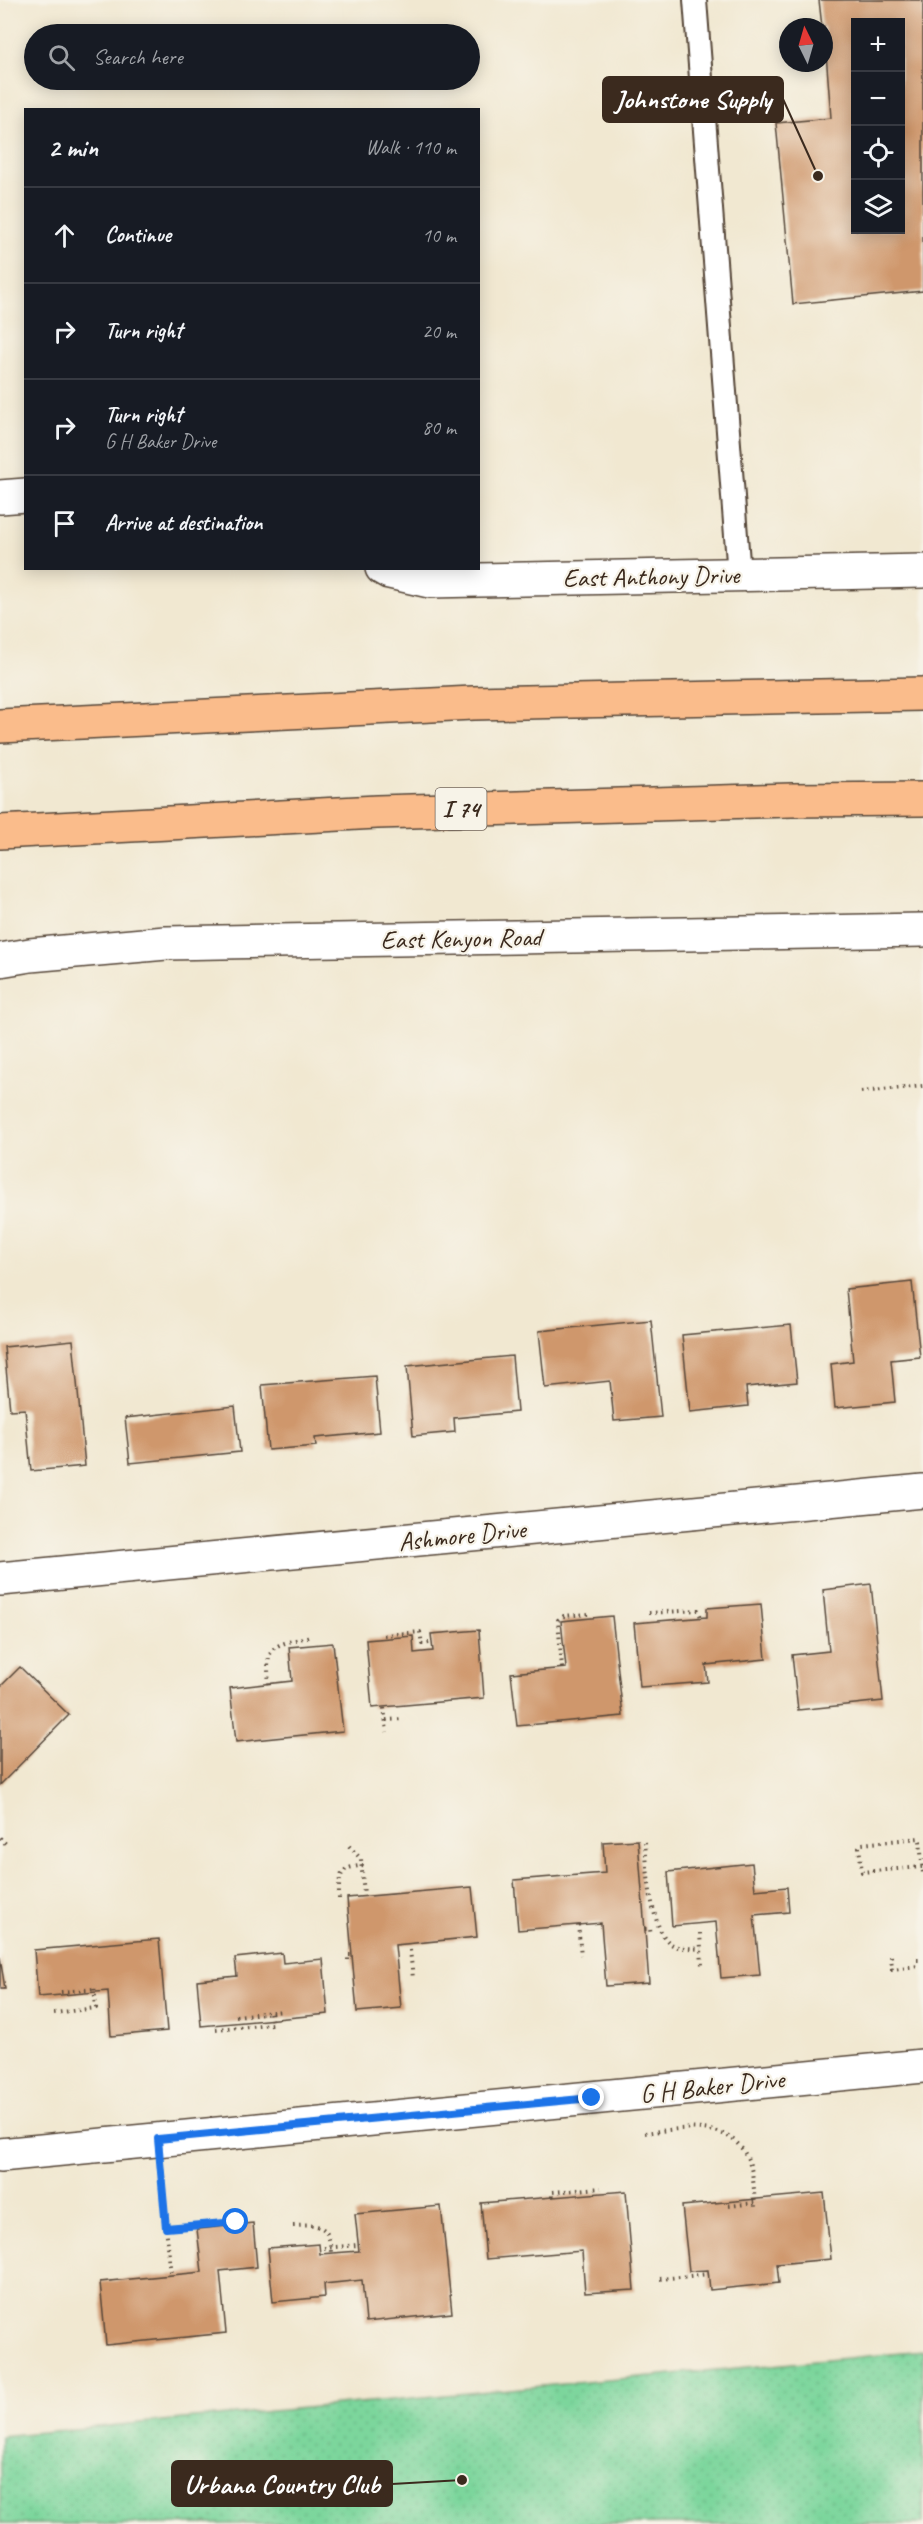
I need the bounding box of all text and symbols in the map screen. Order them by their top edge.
north arrow [779,18,833,72]
map controls [851,18,905,234]
button: + [851,18,905,72]
search box [24,24,480,90]
icon: search [45,41,78,74]
text: Search here [93,43,183,71]
button: − [851,72,905,126]
callout: Johnstone Supply [603,77,783,122]
text: Johnstone Supply [613,82,774,116]
button: locate [851,126,905,180]
text: 2 min [48,131,98,164]
text: Walk · 110 m [366,135,456,160]
button: layers [851,180,905,234]
icon: ahead [48,219,81,252]
text: Continue [105,221,171,249]
text: 10 m [422,223,456,248]
icon: right [48,315,81,348]
text: Turn right [105,317,182,345]
text: 20 m [422,319,456,344]
text: Turn right [105,401,182,429]
icon: right [48,411,81,444]
text: 80 m [422,415,456,440]
text: G H Baker Drive [105,429,216,454]
icon: arrive [48,507,81,540]
text: Arrive at destination [105,509,262,537]
street label: East Anthony Drive [563,558,741,595]
road number: I 74 [436,788,486,830]
street label: East Kenyon Road [380,921,545,956]
street label: Ashmore Drive [397,1512,530,1559]
street label: G H Baker Drive [638,2062,788,2110]
route end [578,2084,604,2110]
route start [222,2208,248,2234]
callout: Urbana Country Club [172,2461,392,2506]
text: Urbana Country Club [184,2467,382,2501]

